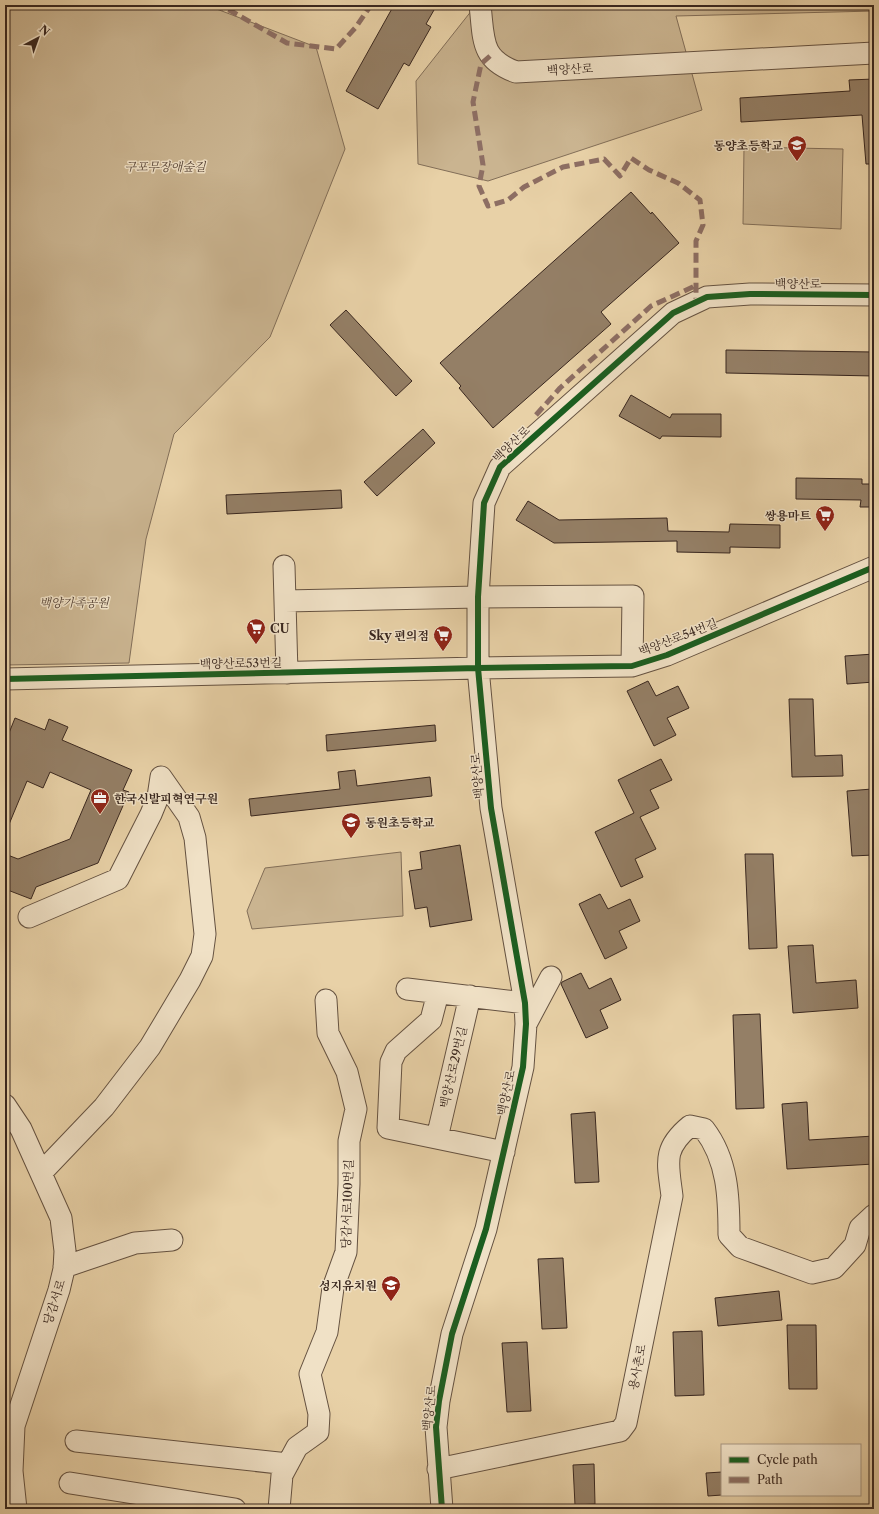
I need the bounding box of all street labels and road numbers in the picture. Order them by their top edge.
street label: 백양산로 [546,60,594,78]
street label: 백양산로 [775,276,822,291]
street label: 백양산로 [489,422,533,466]
street label: 백양산로54번길 [637,615,719,659]
street label: 백양산로53번길 [200,655,282,671]
street label: 백양산로 [467,752,486,800]
street label: 백양산로29번길 [436,1025,470,1109]
street label: 백양산로 [494,1068,518,1117]
street label: 당감서로100번길 [338,1159,356,1249]
street label: 당감서로 [40,1277,68,1326]
street label: 용사촌로 [625,1342,649,1391]
street label: 백양산로 [419,1384,439,1432]

